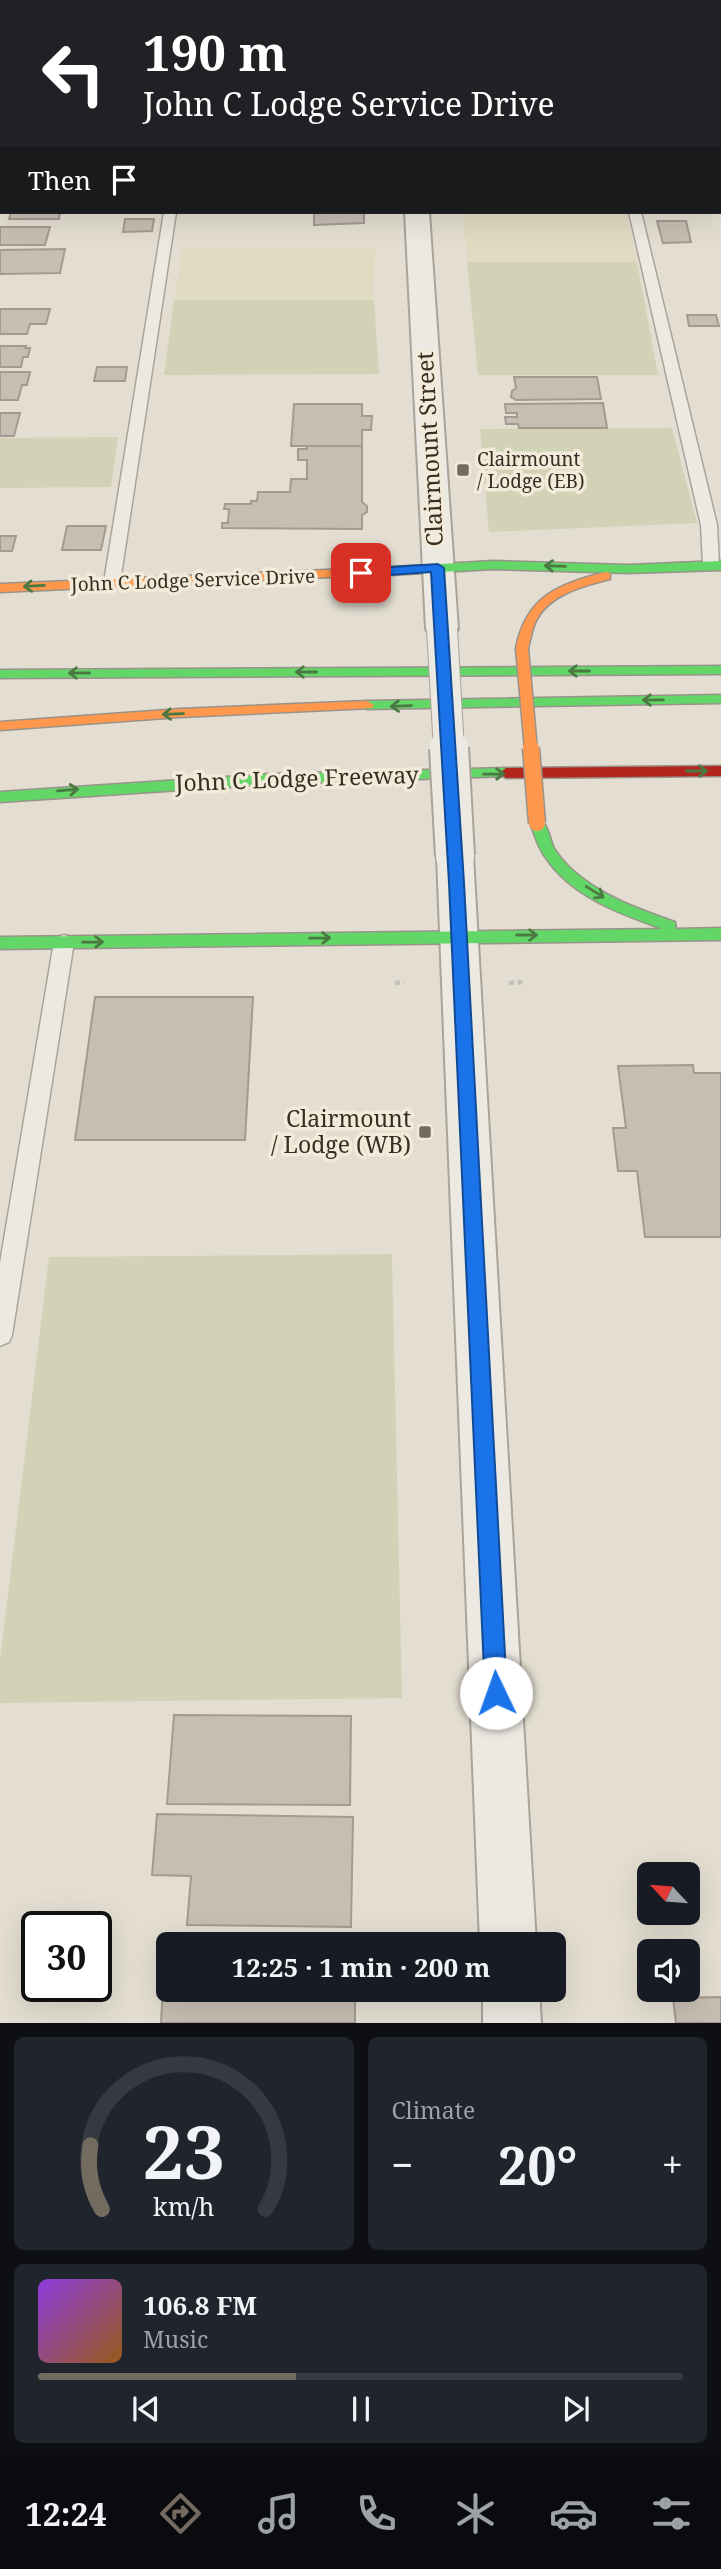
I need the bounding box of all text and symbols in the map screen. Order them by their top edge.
text: 190 m [143,19,287,85]
icon: left [28,28,119,119]
text: John C Lodge Service Drive [143,82,555,125]
icon: arrive [105,161,143,199]
text: Then [28,162,91,198]
street label: Clairmount Street [408,351,450,547]
place label: Clairmount / Lodge (EB) [477,446,585,494]
marker: Clairmount / Lodge (EB) [455,462,471,478]
pin [331,543,391,603]
icon: arrive [342,554,380,592]
one-way arrow [544,560,567,573]
street label: John C Lodge Service Drive [69,563,316,597]
one-way arrow [23,580,45,593]
one-way arrow [568,664,591,678]
one-way arrow [295,665,318,679]
one-way arrow [67,666,90,680]
one-way arrow [642,693,665,707]
one-way arrow [390,699,413,712]
one-way arrow [162,707,185,720]
street label: John C Lodge Freeway [174,758,419,798]
one-way arrow [685,764,708,778]
one-way arrow [482,767,505,781]
one-way arrow [56,783,79,796]
one-way arrow [584,885,604,899]
one-way arrow [515,928,538,942]
one-way arrow [308,931,331,944]
one-way arrow [81,935,104,948]
place label: Clairmount / Lodge (WB) [271,1102,411,1160]
marker: Clairmount / Lodge (WB) [417,1124,433,1140]
position arrow [459,1656,533,1730]
north arrow [637,1862,700,1925]
map controls [637,1862,700,2002]
speed limit sign: 30 [21,1911,112,2002]
button: sound [637,1939,700,2002]
text: 12:25 · 1 min · 200 m [231,1949,491,1985]
text: Climate [392,2094,475,2126]
text: 23 [143,2102,225,2201]
text: 20° [498,2129,577,2200]
text: − [392,2138,414,2190]
text: + [662,2138,683,2190]
text: km/h [153,2189,215,2223]
text: 106.8 FM [143,2287,257,2323]
text: Music [143,2323,208,2355]
icon: previous [127,2390,165,2428]
icon: pause [342,2390,380,2428]
icon: next [557,2390,595,2428]
icon: directions [156,2489,205,2538]
icon: music [254,2489,303,2538]
icon: phone [352,2489,401,2538]
icon: climate [451,2489,500,2538]
icon: car [549,2489,598,2538]
icon: filters [647,2489,696,2538]
text: 12:24 [25,2492,107,2535]

